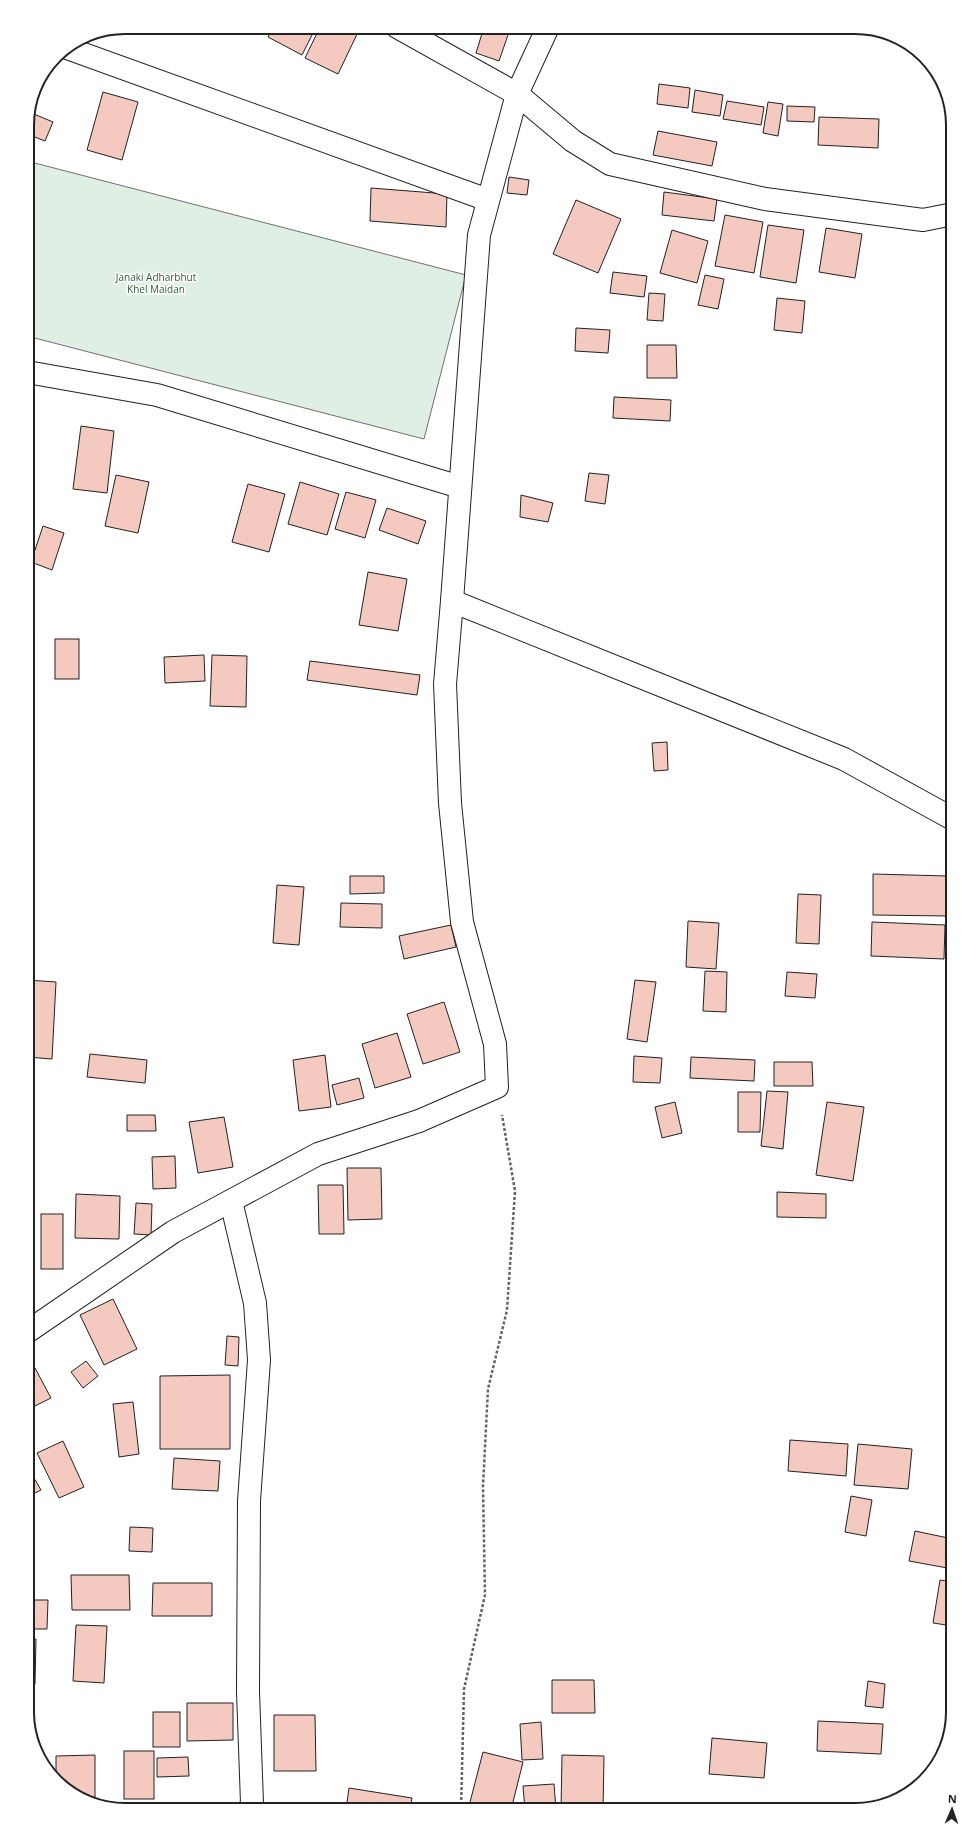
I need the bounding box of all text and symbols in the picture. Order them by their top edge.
park label: Janaki Adharbhut Khel Maidan [115,270,197,296]
north arrow [932,1789,972,1829]
text: N [948,1791,957,1806]

